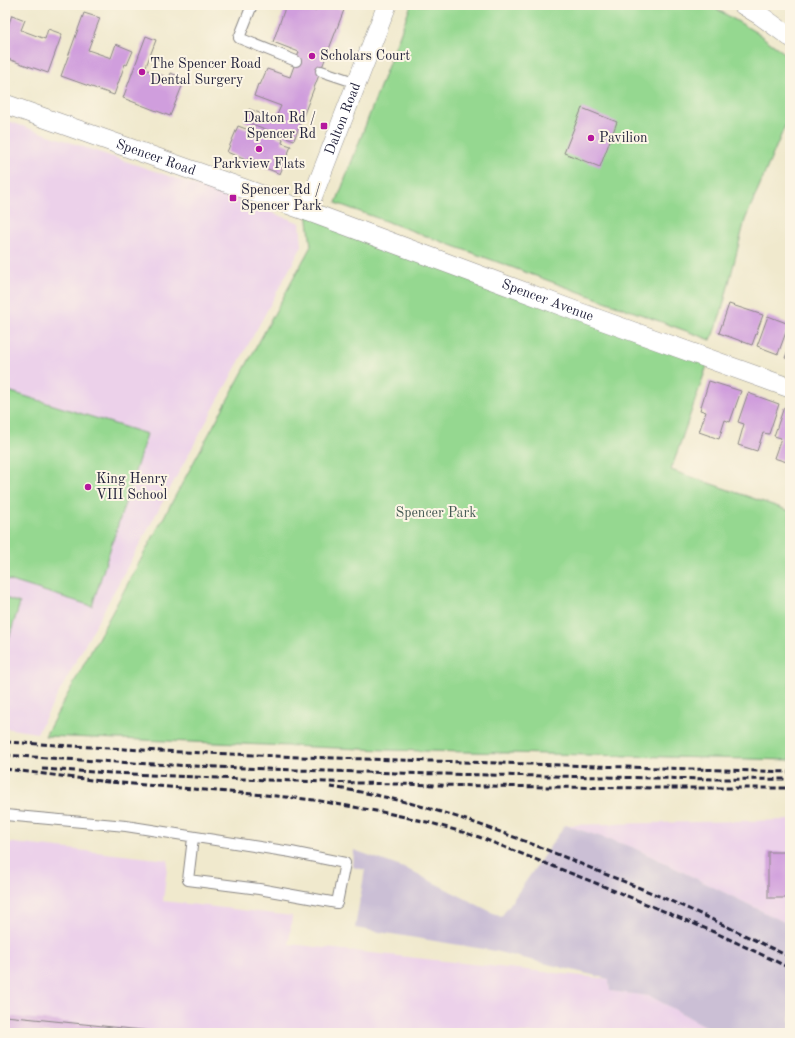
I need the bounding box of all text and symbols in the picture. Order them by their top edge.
place label: Scholars Court [320,49,410,63]
marker: Scholars Court [307,51,317,61]
place label: The Spencer Road Dental Surgery [150,57,261,87]
marker: The Spencer Road Dental Surgery [137,67,147,77]
street label: Dalton Road [323,81,363,157]
place label: Dalton Rd / Spencer Rd [244,111,316,141]
marker: Dalton Rd / Spencer Rd [319,121,329,131]
place label: Pavilion [599,131,648,145]
marker: Pavilion [586,133,596,143]
street label: Spencer Road [114,137,197,178]
marker: Parkview Flats [254,144,264,154]
place label: Parkview Flats [213,157,305,171]
place label: Spencer Rd / Spencer Park [241,183,322,213]
marker: Spencer Rd / Spencer Park [228,193,238,203]
street label: Spencer Avenue [500,277,595,324]
place label: King Henry VIII School [96,472,168,502]
marker: King Henry VIII School [83,482,93,492]
park label: Spencer Park [396,506,476,520]

